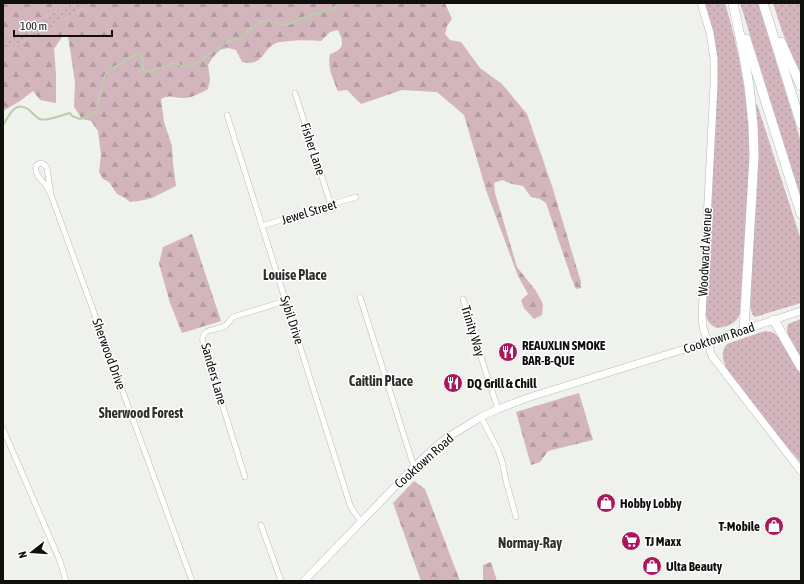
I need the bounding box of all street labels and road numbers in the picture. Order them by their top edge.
street label: Fisher Lane [298,121,328,177]
street label: Jewel Street [279,196,339,228]
street label: Woodward Avenue [695,207,715,297]
street label: Sybil Drive [277,294,307,346]
street label: Trinity Way [458,304,488,359]
street label: Sherwood Drive [89,316,129,392]
street label: Cooktown Road [681,319,757,357]
street label: Sanders Lane [198,341,230,407]
street label: Cooktown Road [391,431,457,491]

